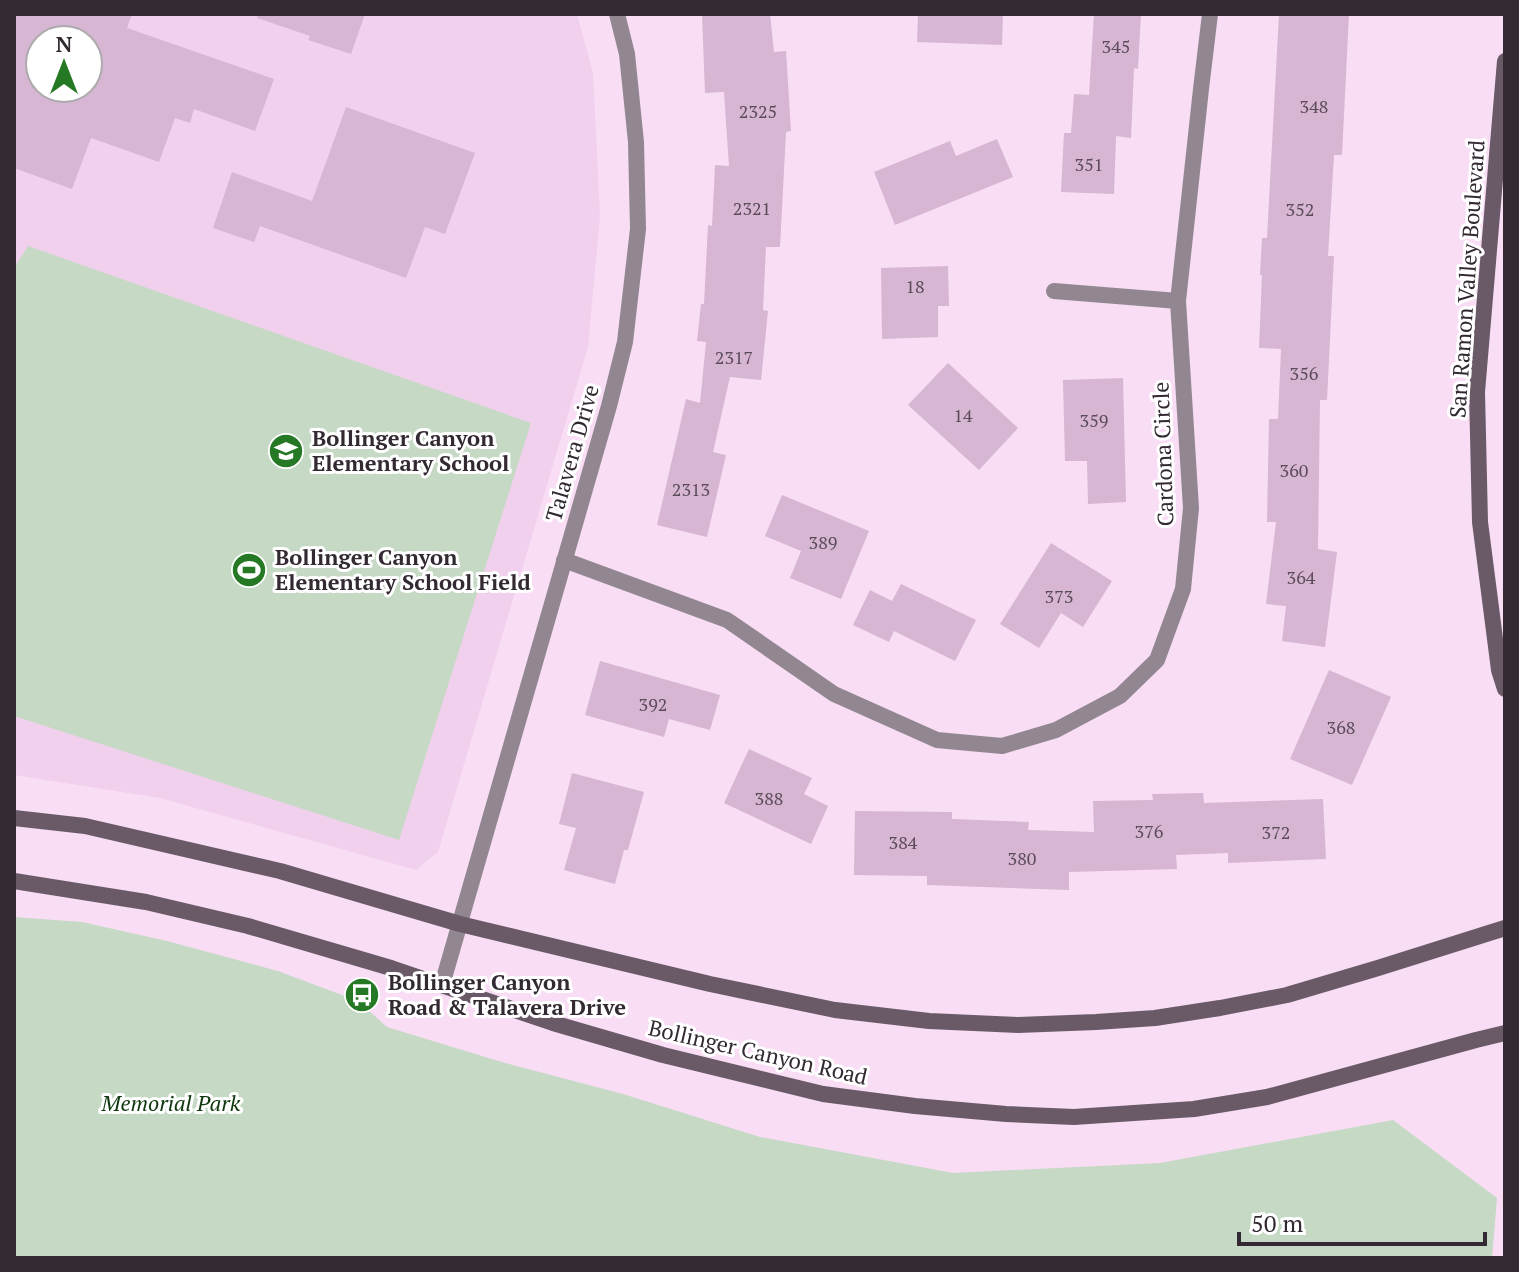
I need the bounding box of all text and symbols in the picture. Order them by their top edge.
north arrow [24,24,104,104]
text: N [56,29,73,58]
house number: 345 [1102,34,1130,58]
house number: 348 [1300,94,1328,118]
house number: 2325 [739,99,777,123]
street label: San Ramon Valley Boulevard [1442,139,1491,419]
house number: 351 [1075,152,1103,176]
house number: 2321 [733,196,771,220]
house number: 352 [1286,197,1314,221]
house number: 18 [905,274,925,298]
house number: 2317 [715,345,753,369]
house number: 356 [1290,361,1319,385]
street label: Talavera Drive [538,381,605,525]
street label: Cardona Circle [1145,381,1180,527]
house number: 14 [953,403,973,427]
house number: 359 [1080,408,1108,432]
place label: Bollinger Canyon Elementary School [312,423,509,477]
school or university icon: Bollinger Canyon Elementary School [267,432,305,470]
house number: 360 [1280,458,1308,482]
house number: 2313 [672,477,710,501]
house number: 389 [809,530,837,554]
place label: Bollinger Canyon Elementary School Field [275,542,531,596]
sports icon: Bollinger Canyon Elementary School Field [230,551,268,589]
house number: 364 [1287,565,1316,589]
house number: 373 [1045,584,1073,608]
house number: 392 [639,692,667,716]
house number: 368 [1327,715,1355,739]
house number: 388 [755,786,783,810]
house number: 376 [1135,819,1164,843]
house number: 372 [1262,820,1290,844]
house number: 384 [889,830,918,854]
house number: 380 [1008,846,1036,870]
place label: Bollinger Canyon Road & Talavera Drive [388,967,626,1021]
bus stop icon: Bollinger Canyon Road & Talavera Drive [343,976,381,1014]
street label: Bollinger Canyon Road [646,1012,870,1091]
park label: Memorial Park [101,1088,241,1117]
scale bar [1239,1196,1485,1246]
text: 50 m [1251,1207,1303,1239]

